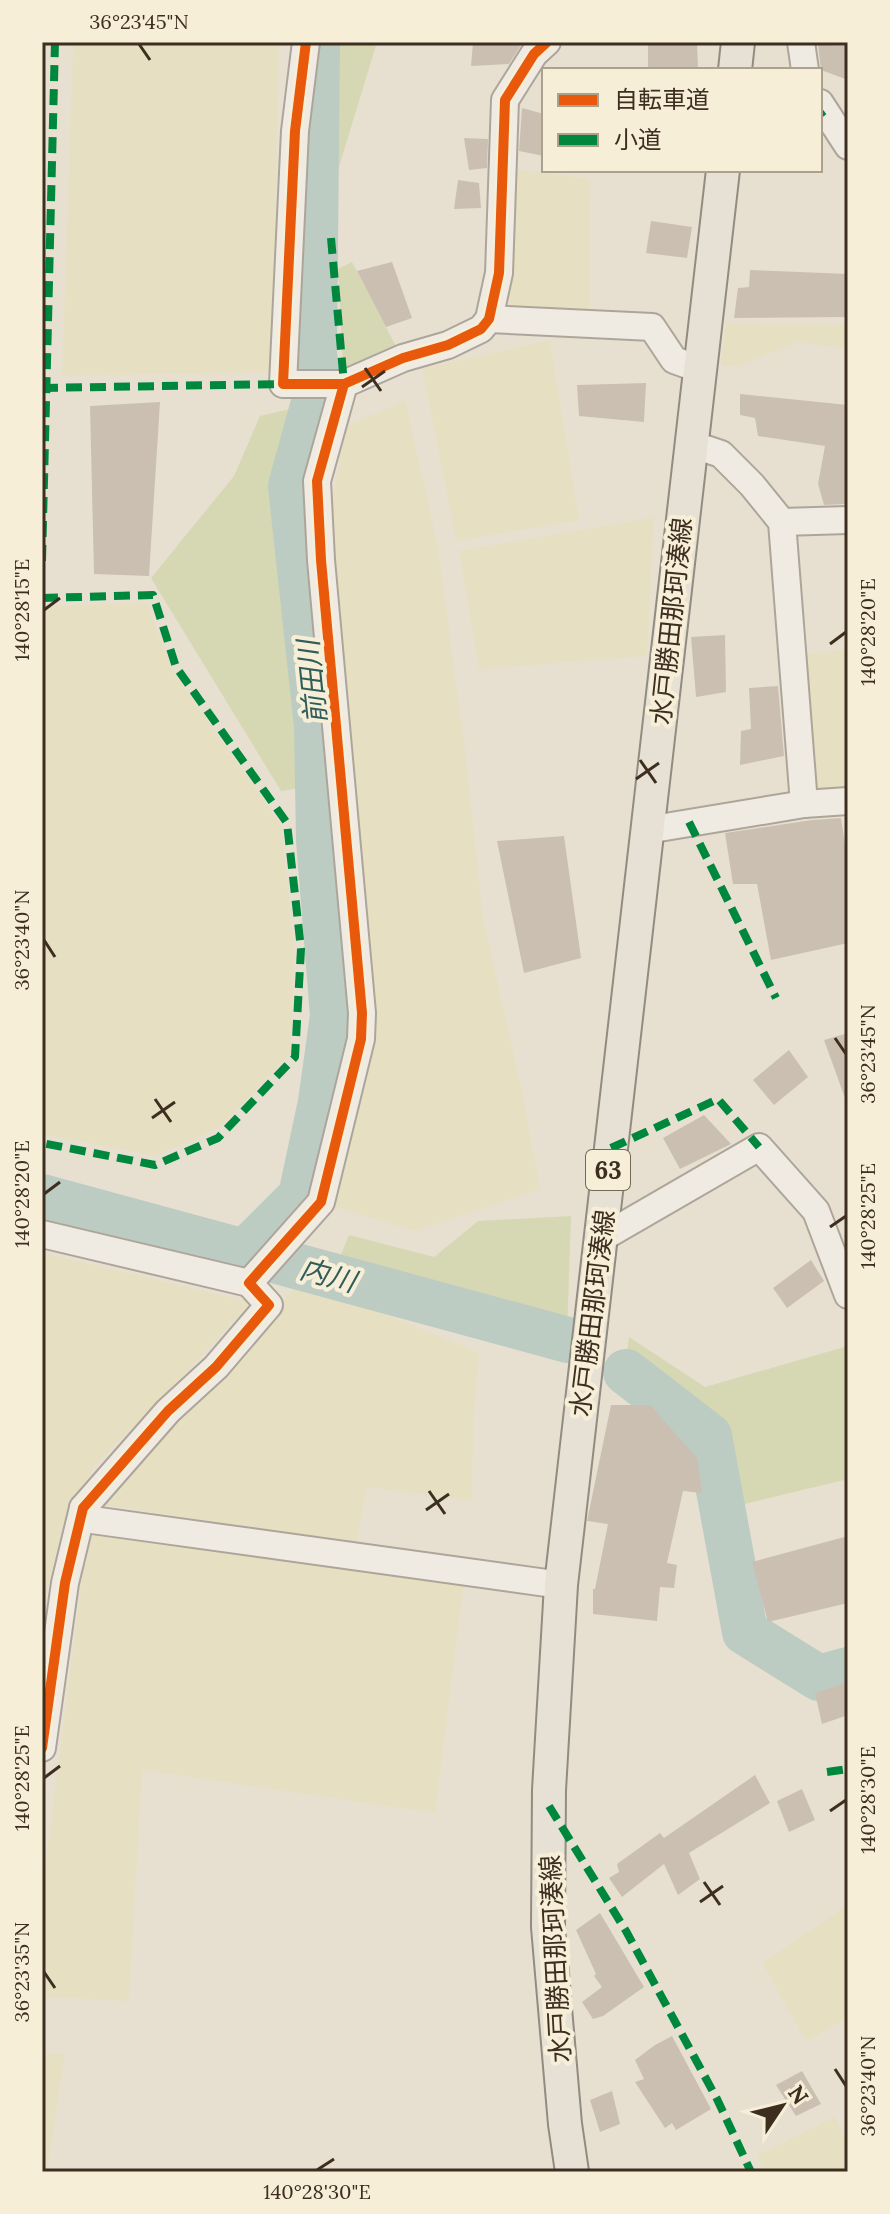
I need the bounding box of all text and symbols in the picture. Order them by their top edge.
text: 36°23'45"N [89,9,189,34]
legend [542,68,822,172]
text: 自転車道 [614,84,710,115]
text: 小道 [614,124,662,155]
street label: 水戸勝田那珂湊線 [644,516,698,726]
text: 140°28'15"E [9,559,34,661]
text: 140°28'20"E [855,578,880,686]
water label: 前田川 [289,635,334,726]
text: 36°23'40"N [9,889,34,991]
text: 36°23'45"N [855,1004,880,1104]
text: 140°28'20"E [9,1140,34,1248]
road number: 63 [586,1150,630,1190]
text: 140°28'25"E [855,1163,880,1269]
street label: 水戸勝田那珂湊線 [563,1208,621,1418]
water label: 内川 [296,1250,363,1300]
text: 140°28'25"E [9,1725,34,1831]
text: 140°28'30"E [855,1746,880,1854]
street label: 水戸勝田那珂湊線 [533,1854,577,2064]
text: 36°23'35"N [9,1922,34,2022]
text: 36°23'40"N [855,2035,880,2137]
north arrow [742,2066,822,2146]
text: N [782,2080,815,2110]
text: 140°28'30"E [263,2179,371,2204]

